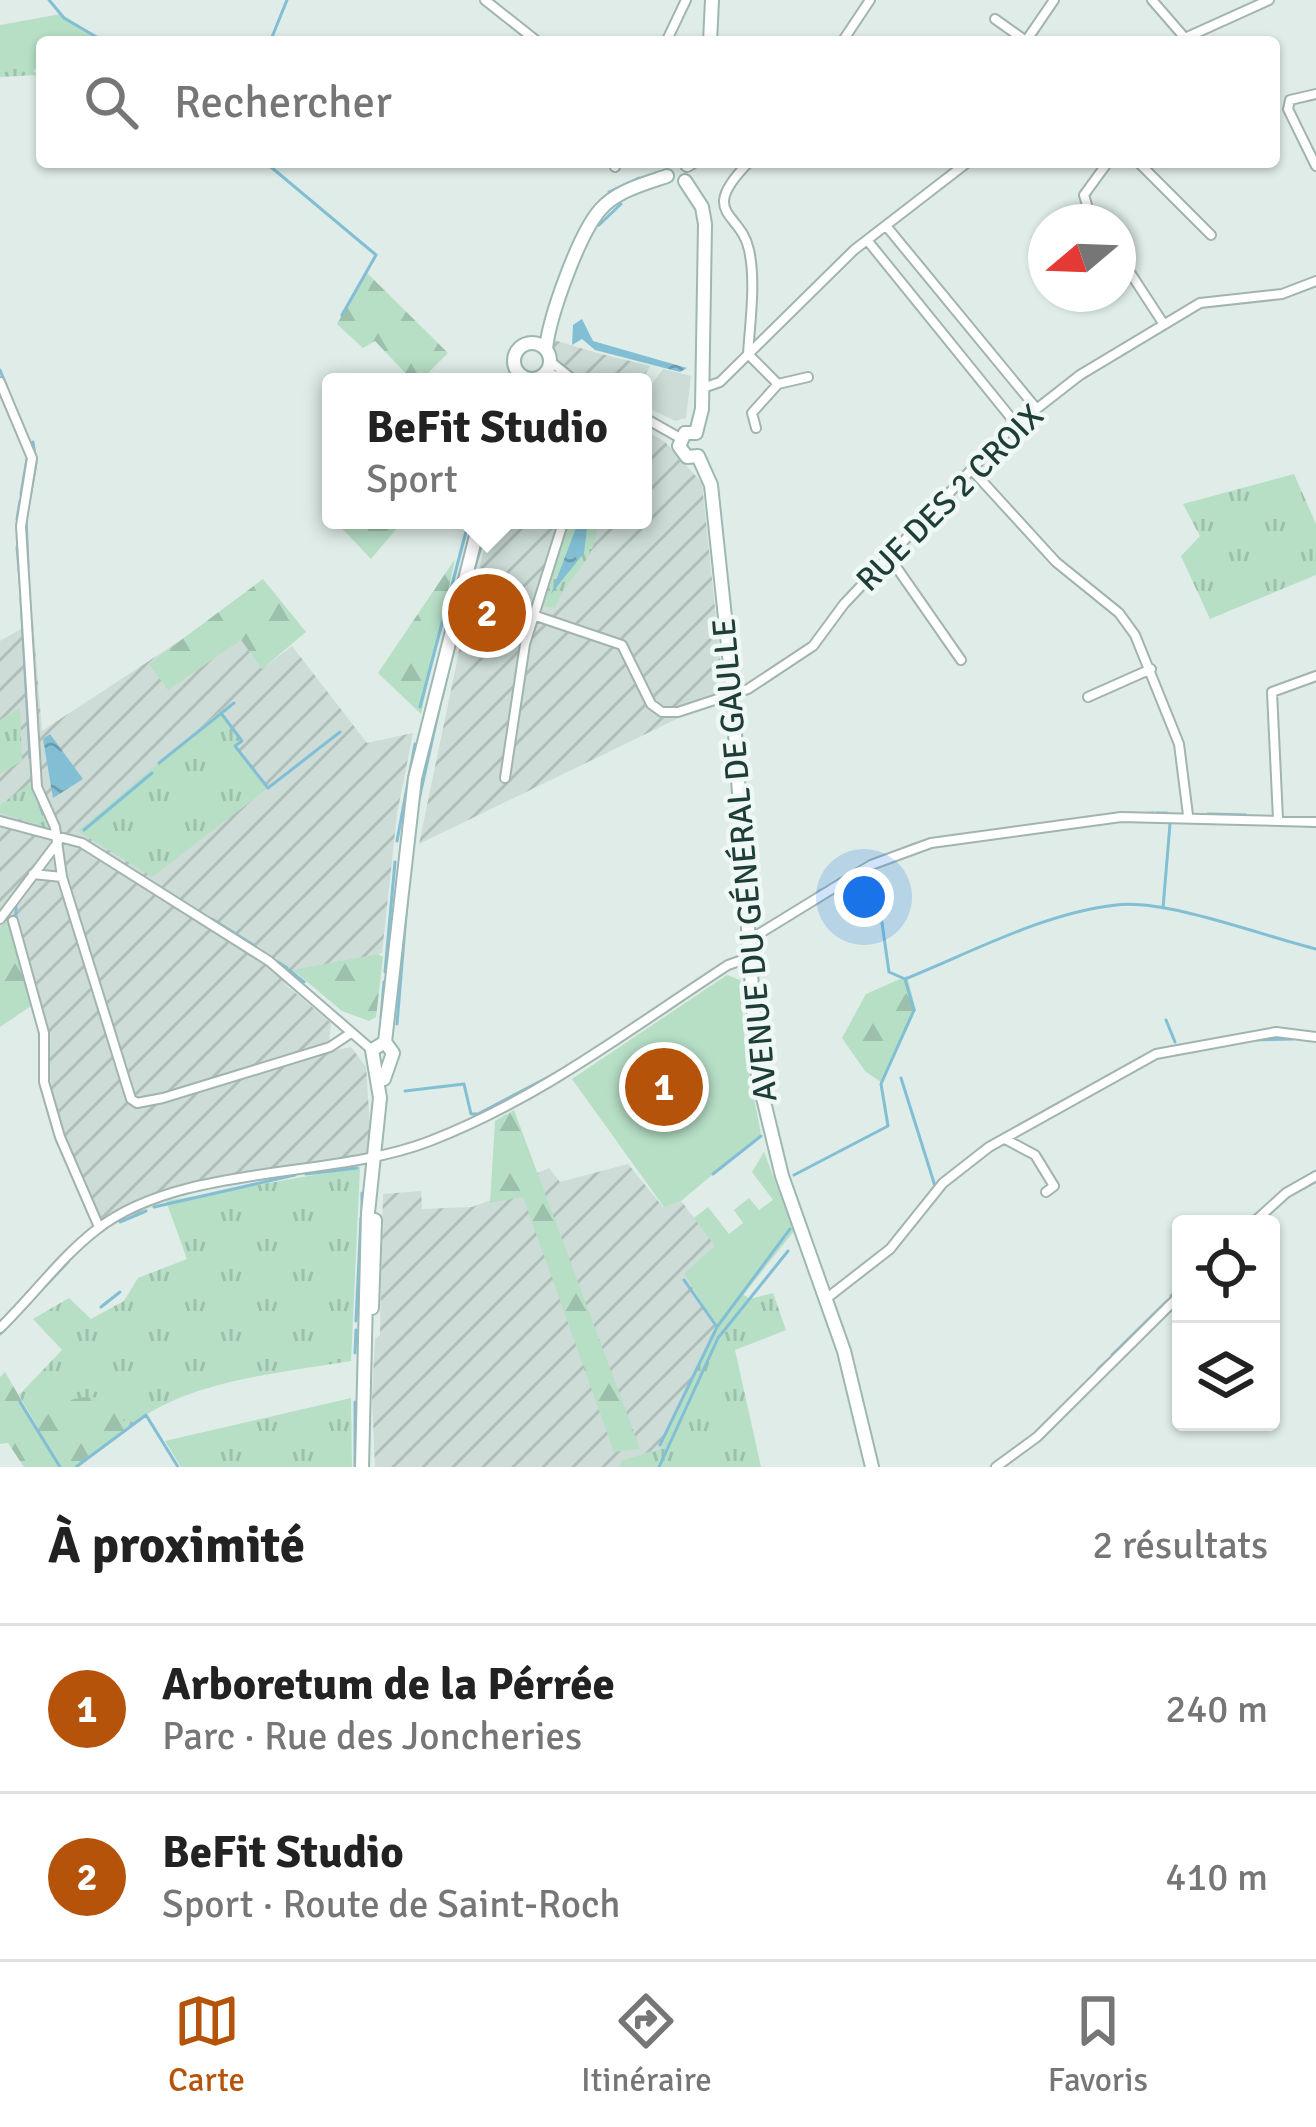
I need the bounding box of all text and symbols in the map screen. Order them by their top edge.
search box [36,36,1280,168]
icon: search [78,69,144,135]
text: Rechercher [174,75,392,130]
north arrow [1028,204,1136,312]
popup [322,373,652,529]
street label: RUE DES 2 CROIX [848,396,1052,600]
text: BeFit Studio [366,400,608,455]
text: Sport [366,455,458,503]
pin: 2 [448,568,526,658]
street label: AVENUE DU GÉNÉRAL DE GAULLE [703,617,787,1103]
your location [834,867,894,927]
pin: 1 [625,1042,703,1132]
map controls [1172,1215,1280,1431]
button: locate [1172,1215,1280,1323]
button: layers [1172,1323,1280,1431]
text: À proximité [48,1514,305,1577]
text: 2 résultats [1092,1521,1268,1569]
text: Arboretum de la Pérrée [162,1657,615,1712]
text: 1 [76,1685,98,1733]
text: 240 m [1165,1685,1268,1733]
text: Parc · Rue des Joncheries [162,1712,582,1760]
text: BeFit Studio [162,1825,404,1880]
text: 2 [76,1853,98,1901]
text: 410 m [1165,1853,1268,1901]
text: Sport · Route de Saint-Roch [162,1880,621,1928]
tab: Carte [168,1988,245,2101]
tab: Itinéraire [581,1988,712,2101]
tab: Favoris [1048,1988,1148,2101]

